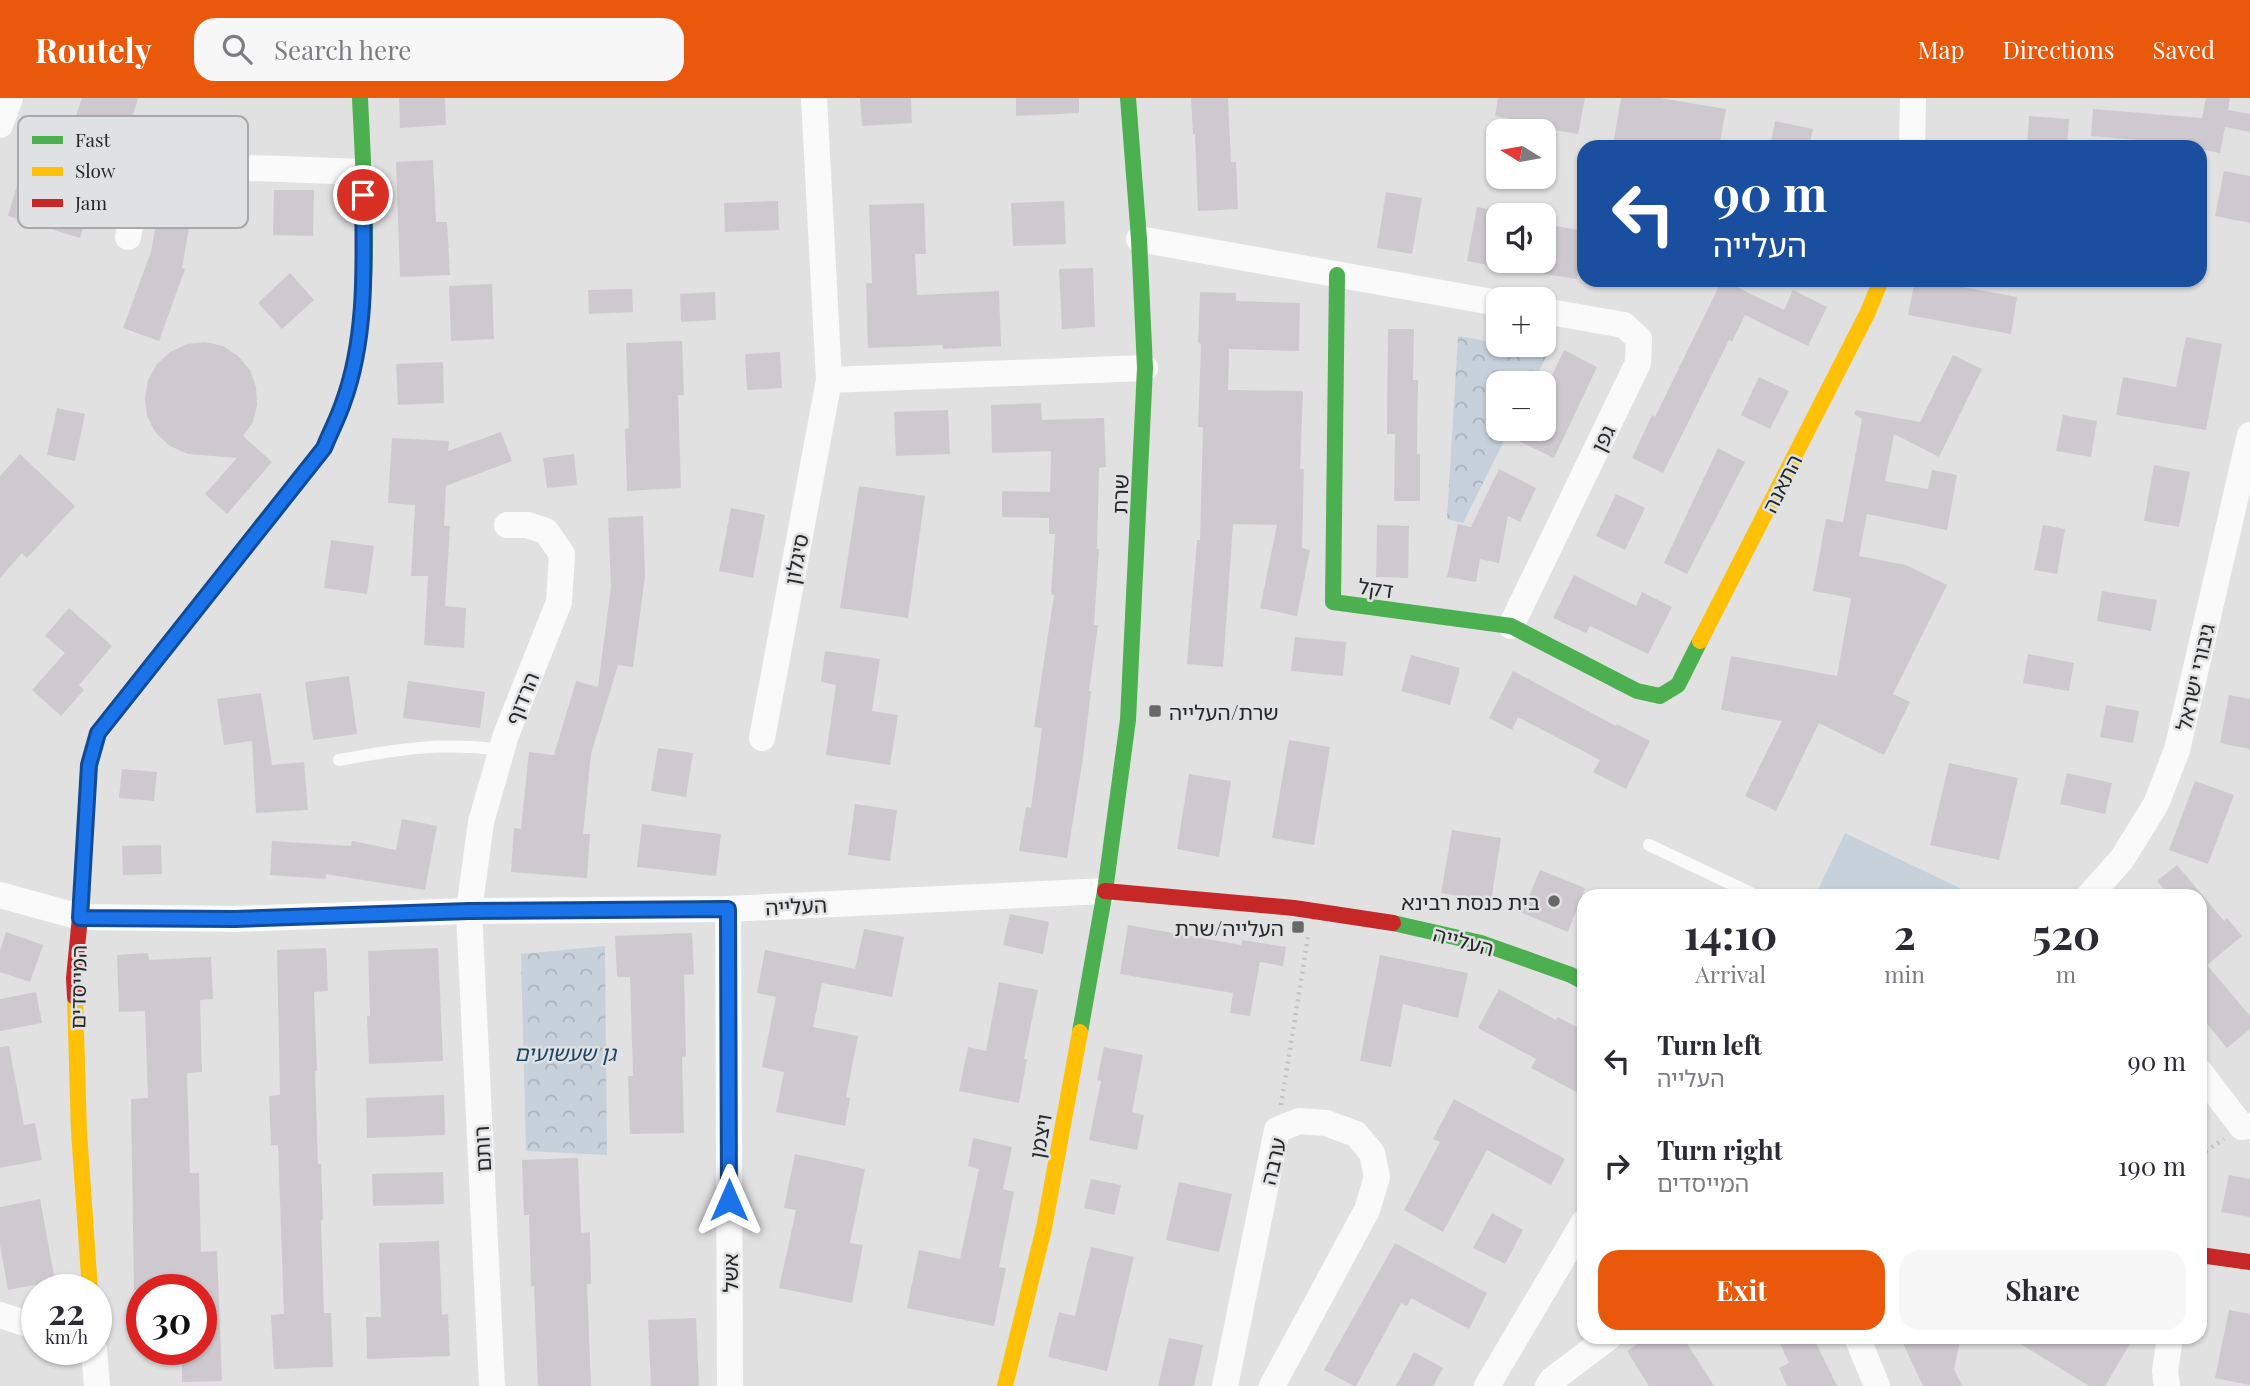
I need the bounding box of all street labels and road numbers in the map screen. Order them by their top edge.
street label: גפן [1584,420,1621,456]
street label: התאנה [1754,449,1808,517]
street label: שרת [1104,473,1134,515]
street label: סיגלון [776,531,814,587]
street label: דקל [1356,571,1396,603]
street label: גיבורי ישראל [2168,621,2220,733]
street label: הרדוף [498,667,544,729]
street label: העלייה [764,889,828,921]
street label: העלייה [1431,918,1497,962]
street label: המייסדים [62,945,92,1029]
street label: ויצמן [1021,1111,1057,1161]
street label: רותם [466,1125,496,1173]
street label: ערבה [1253,1134,1291,1188]
street label: אשל [715,1253,743,1293]

